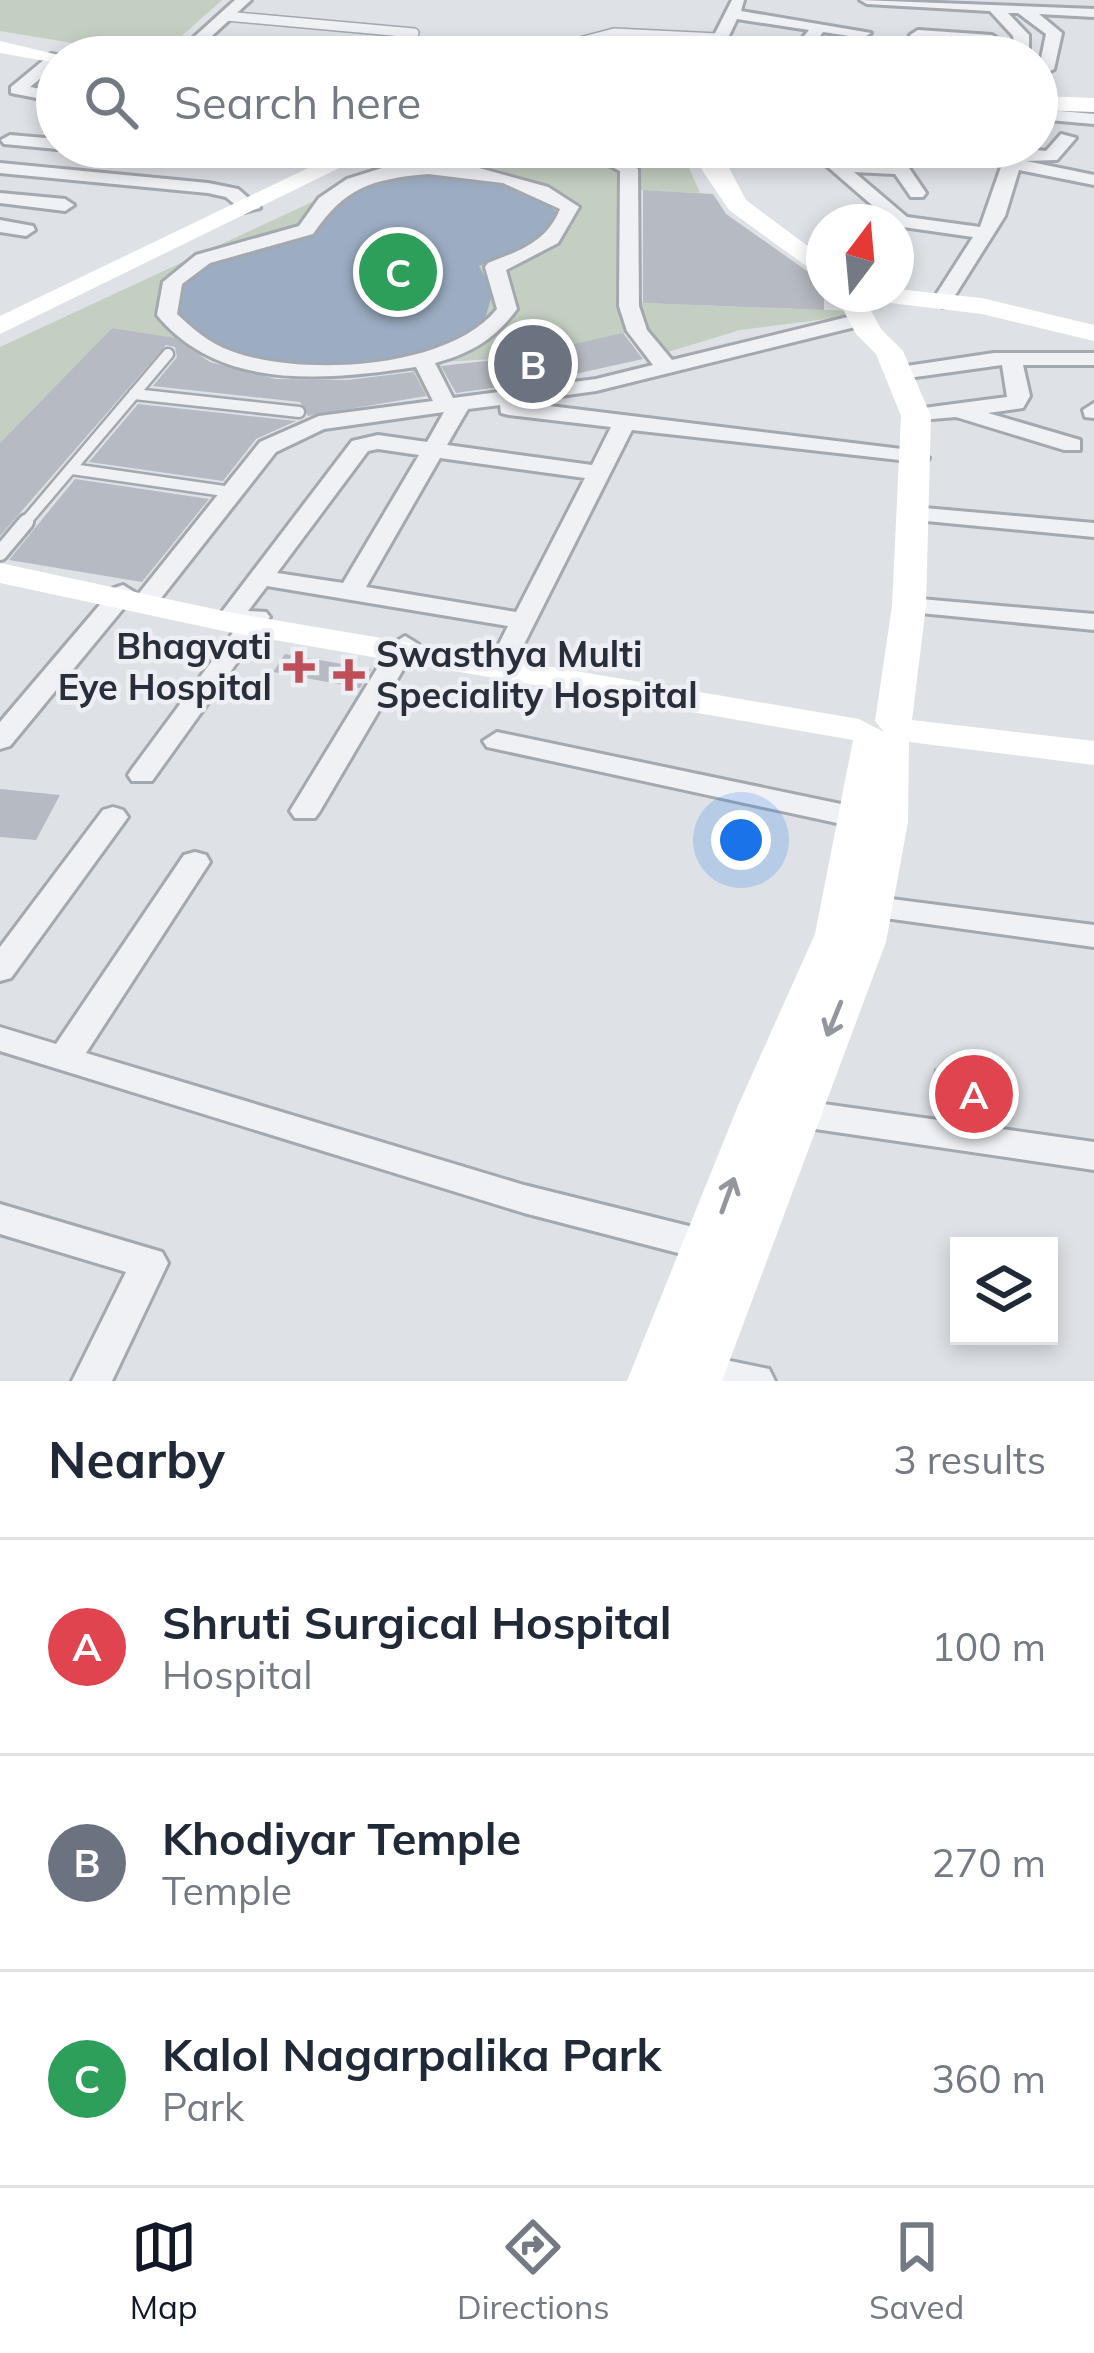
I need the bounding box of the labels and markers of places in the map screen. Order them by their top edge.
pin: C [359,227,437,317]
pin: B [494,319,572,409]
place label: Bhagvati Eye Hospital [58,623,272,709]
place label: Swasthya Multi Speciality Hospital [376,631,698,717]
marker: Bhagvati Eye Hospital [283,651,315,683]
marker: Swasthya Multi Speciality Hospital [333,659,365,691]
pin: A [935,1049,1013,1139]

